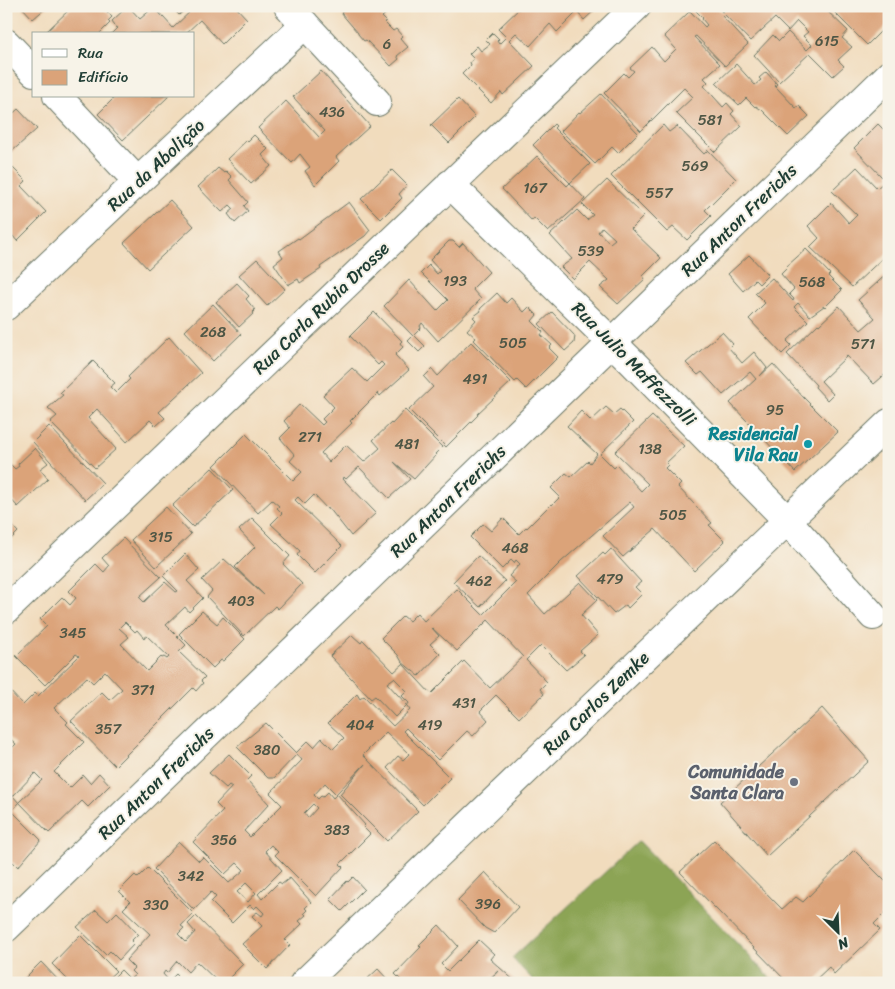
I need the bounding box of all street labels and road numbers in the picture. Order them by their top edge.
street label: Rua da Abolição [99,111,213,219]
street label: Rua Anton Frerichs [673,155,805,284]
street label: Rua Carla Rubia Drosse [245,233,397,382]
street label: Rua Julio Maffezzolli [564,294,705,435]
street label: Rua Anton Frerichs [382,436,514,565]
street label: Rua Carlos Zemke [535,643,657,763]
street label: Rua Anton Frerichs [90,718,222,847]

